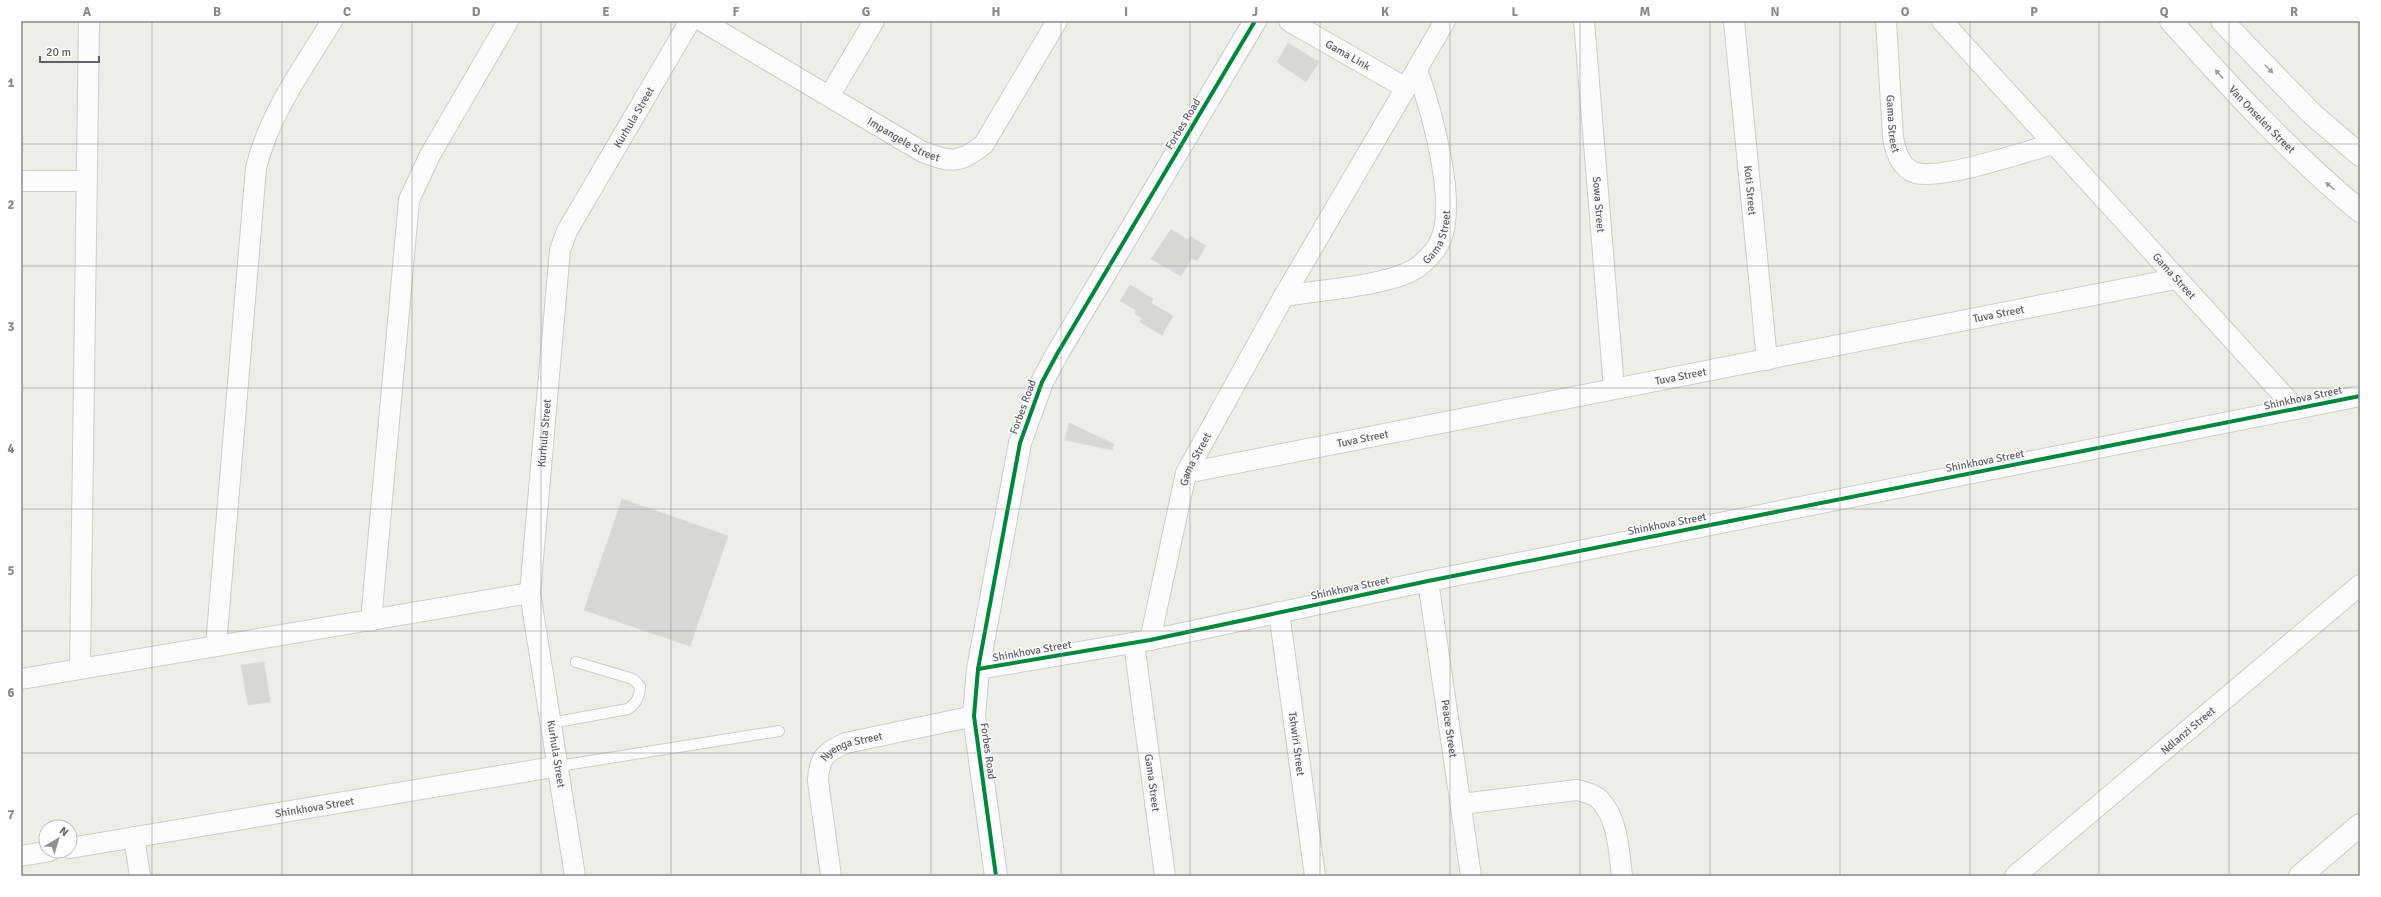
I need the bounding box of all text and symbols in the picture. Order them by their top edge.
text: A [83,4,92,20]
text: B [213,4,221,20]
text: C [343,4,351,20]
text: D [472,4,481,20]
text: E [602,4,610,20]
text: F [733,4,740,20]
text: G [862,4,870,20]
text: H [992,4,1000,20]
text: I [1124,4,1128,20]
text: J [1252,4,1258,20]
text: K [1381,4,1389,20]
text: L [1512,4,1519,20]
text: M [1640,4,1651,20]
text: N [1770,4,1780,20]
text: O [1901,4,1910,20]
text: P [2030,4,2038,20]
text: Q [2160,4,2169,20]
text: R [2290,4,2298,20]
street label: Gama Link [1323,37,1373,73]
scale bar [40,38,99,64]
text: 20 m [46,45,71,60]
one-way arrow [2264,64,2274,74]
one-way arrow [2214,69,2223,80]
text: 1 [7,75,15,91]
street label: Van Onselen Street [2226,83,2298,156]
street label: Kurhula Street [611,84,657,150]
street label: Gama Street [1884,94,1903,155]
street label: Forbes Road [1163,96,1203,152]
street label: Impangele Street [865,114,942,164]
street label: Koti Street [1742,165,1759,216]
street label: Sowa Street [1590,176,1608,233]
one-way arrow [2325,182,2335,191]
text: 2 [7,197,15,213]
street label: Gama Street [1420,210,1453,267]
street label: Gama Street [2150,250,2199,302]
street label: Tuva Street [1972,302,2026,325]
text: 3 [7,319,15,335]
street label: Tuva Street [1654,365,1708,387]
street label: Forbes Road [1007,378,1039,436]
street label: Shinkhova Street [2263,383,2344,413]
street label: Kurhula Street [535,398,553,468]
street label: Tuva Street [1336,427,1390,450]
street label: Gama Street [1177,430,1214,487]
text: 4 [7,441,15,457]
street label: Shinkhova Street [1945,447,2026,475]
street label: Shinkhova Street [1627,510,1708,538]
text: 5 [7,563,15,579]
street label: Shinkhova Street [1310,573,1391,603]
street label: Shinkhova Street [992,638,1073,664]
text: 6 [7,685,15,701]
street label: Peace Street [1439,698,1460,759]
street label: Ndlanzi Street [2158,704,2218,757]
street label: Tshwiri Street [1286,711,1308,777]
street label: Kurhula Street [544,719,568,789]
street label: Forbes Road [978,722,998,780]
street label: Nyenga Street [817,729,884,764]
street label: Gama Street [1142,753,1163,813]
street label: Shinkhova Street [274,794,355,820]
text: 7 [7,807,15,823]
north arrow [38,819,78,859]
text: N [57,824,71,839]

